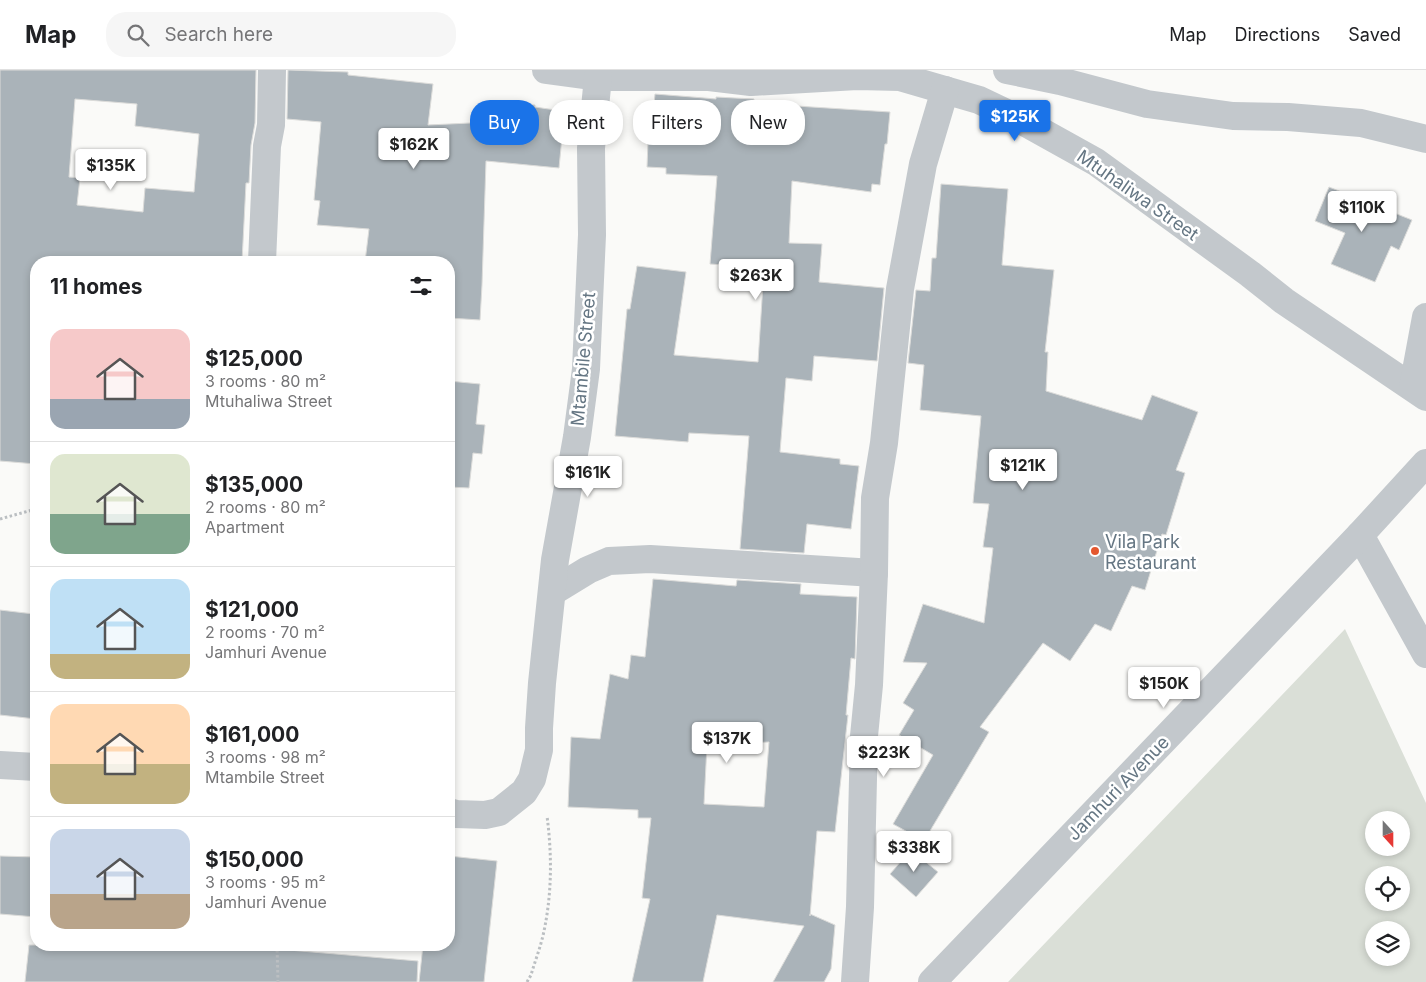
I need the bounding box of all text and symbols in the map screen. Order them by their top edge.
search box [106,12,456,57]
text: Map [25,20,76,49]
icon: search [124,21,152,49]
text: Search here [164,23,273,46]
text: Map [1169,24,1207,45]
text: Directions [1235,24,1320,45]
text: Saved [1348,24,1401,45]
chip: Buy [470,100,539,145]
chip: Rent [549,100,623,145]
chip: Filters [633,100,721,145]
chip: New [731,100,805,145]
pin: $125K [980,100,1050,142]
text: $125K [990,106,1040,126]
pin: $162K [379,128,449,170]
text: $162K [389,134,439,154]
street label: Mtuhaliwa Street [1073,145,1203,245]
pin: $135K [76,148,146,191]
text: $135K [86,155,136,175]
pin: $110K [1327,190,1397,233]
text: $110K [1339,197,1385,217]
pin: $263K [721,258,791,301]
text: $263K [730,265,782,285]
icon: filters [407,272,435,300]
text: 11 homes [50,274,142,299]
street label: Mtambile Street [567,291,599,427]
text: $125,000 [205,346,303,371]
icon: home [90,349,150,409]
text: 3 rooms · 80 m² [205,371,326,391]
text: Mtuhaliwa Street [205,391,332,411]
pin: $121K [988,448,1058,491]
text: $121K [1000,455,1046,475]
pin: $161K [553,456,623,498]
text: $161K [565,462,611,482]
text: $135,000 [205,472,303,497]
icon: home [90,474,150,534]
text: 2 rooms · 80 m² [205,497,326,517]
text: Apartment [205,517,285,537]
place label: Vila Park Restaurant [1105,531,1197,573]
marker: Vila Park Restaurant [1089,545,1101,557]
text: $121,000 [205,597,299,622]
icon: home [90,599,150,659]
text: 2 rooms · 70 m² [205,622,325,642]
text: Jamhuri Avenue [205,642,327,662]
pin: $150K [1129,666,1199,709]
text: $150K [1139,673,1189,693]
text: $161,000 [205,722,299,747]
pin: $137K [692,722,762,764]
icon: home [90,724,150,784]
text: $137K [703,728,751,748]
street label: Jamhuri Avenue [1063,731,1173,845]
pin: $223K [849,736,919,778]
text: $223K [858,742,910,762]
text: 3 rooms · 98 m² [205,747,326,767]
text: Mtambile Street [205,767,325,787]
north arrow [1365,811,1410,856]
map controls [1365,811,1410,966]
pin: $338K [879,830,949,873]
text: $338K [887,837,941,857]
text: $150,000 [205,847,304,872]
icon: home [90,849,150,909]
button: locate [1365,866,1410,911]
text: 3 rooms · 95 m² [205,872,326,892]
text: Jamhuri Avenue [205,892,327,912]
button: layers [1365,921,1410,966]

